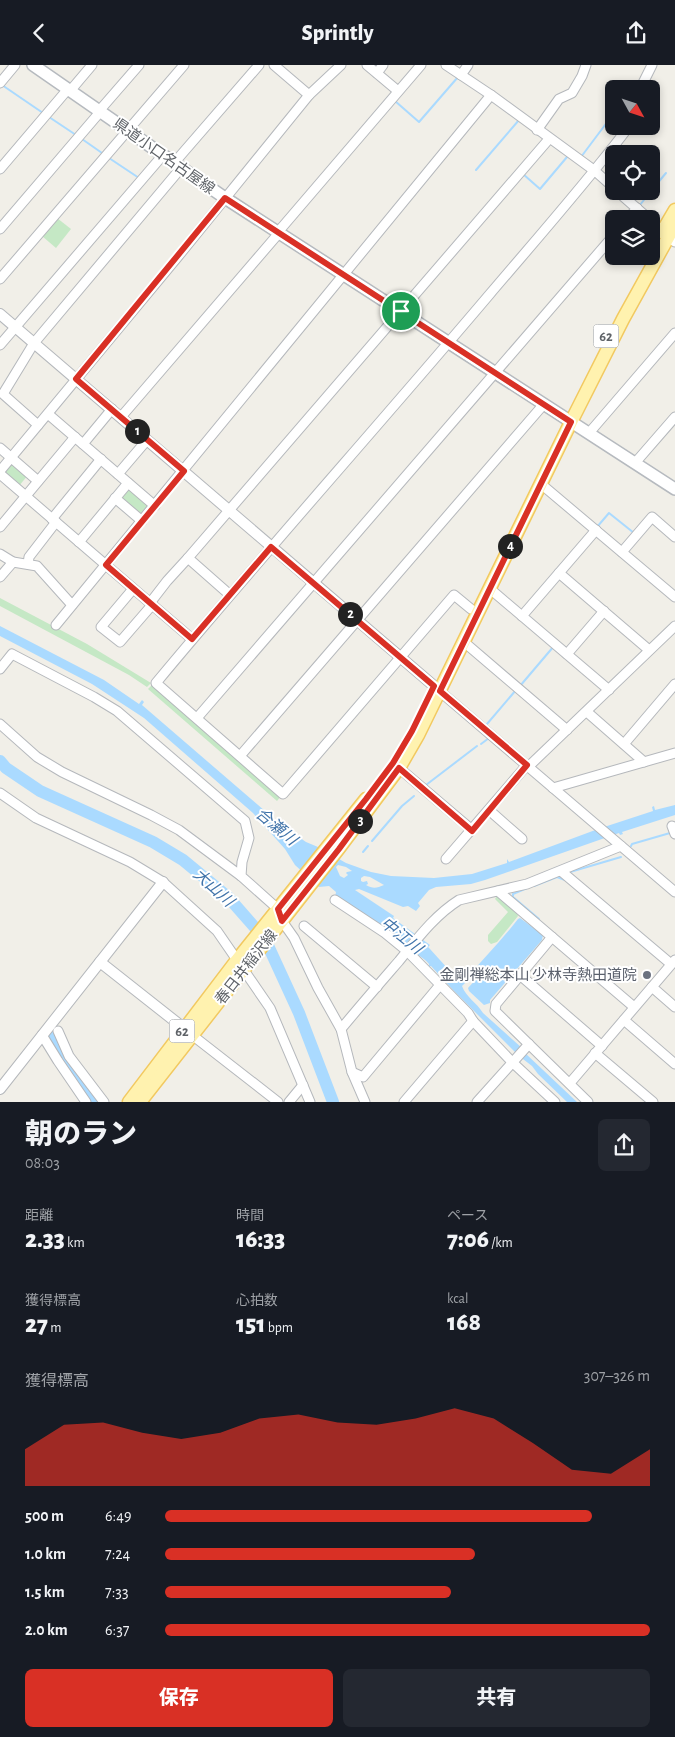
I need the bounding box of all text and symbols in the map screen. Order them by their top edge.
icon: back [25,19,53,47]
icon: share [622,19,650,47]
text: Sprintly [302,22,373,44]
north arrow [605,80,660,135]
map controls [605,80,660,265]
street label: 県道小口名古屋線 [110,115,218,197]
button: locate [605,145,660,200]
button: layers [605,210,660,265]
pin [380,290,422,332]
icon: arrive [387,297,415,325]
road number: 62 [594,325,618,347]
pin: 1 [124,419,150,443]
text: 1 [135,424,140,438]
pin: 4 [498,533,522,559]
text: 4 [507,539,514,553]
pin: 2 [338,601,362,627]
text: 2 [347,607,354,621]
water label: 合瀬川 [253,804,302,850]
pin: 3 [348,809,372,833]
text: 3 [357,814,364,828]
water label: 大山川 [190,865,239,911]
water label: 中江川 [378,914,427,958]
street label: 春日井稲沢線 [211,926,280,1007]
place label: 金剛禅総本山 少林寺熱田道院 [440,966,637,983]
marker: 金剛禅総本山 少林寺熱田道院 [641,969,653,981]
road number: 62 [170,1019,194,1043]
button: share [598,1119,650,1171]
text: 朝のラン [25,1121,137,1149]
text: 08:03 [25,1155,60,1171]
text: 距離 [25,1209,53,1223]
text: 時間 [236,1209,264,1223]
text: ペース [447,1209,488,1223]
text: 2.33 [25,1227,65,1252]
text: 16:33 [236,1227,285,1252]
text: 7:06 [447,1227,489,1252]
text: km [65,1236,85,1250]
text: /km [489,1236,513,1250]
text: kcal [447,1292,468,1306]
text: 獲得標高 [25,1294,81,1308]
text: 心拍数 [236,1294,278,1308]
text: 168 [447,1310,481,1335]
text: 27 [25,1312,48,1337]
text: 151 [236,1312,265,1337]
text: m [48,1321,62,1335]
text: bpm [265,1321,293,1335]
text: 307–326 m [584,1368,650,1384]
text: 獲得標高 [25,1373,89,1389]
text: 500 m [25,1508,64,1524]
text: 6:49 [105,1508,131,1524]
text: 1.0 km [25,1546,66,1562]
text: 7:24 [105,1546,130,1562]
text: 1.5 km [25,1584,65,1600]
text: 7:33 [105,1584,129,1600]
text: 2.0 km [25,1622,68,1638]
text: 6:37 [105,1622,129,1638]
button: 保存 [25,1669,333,1727]
button: 共有 [343,1669,650,1727]

